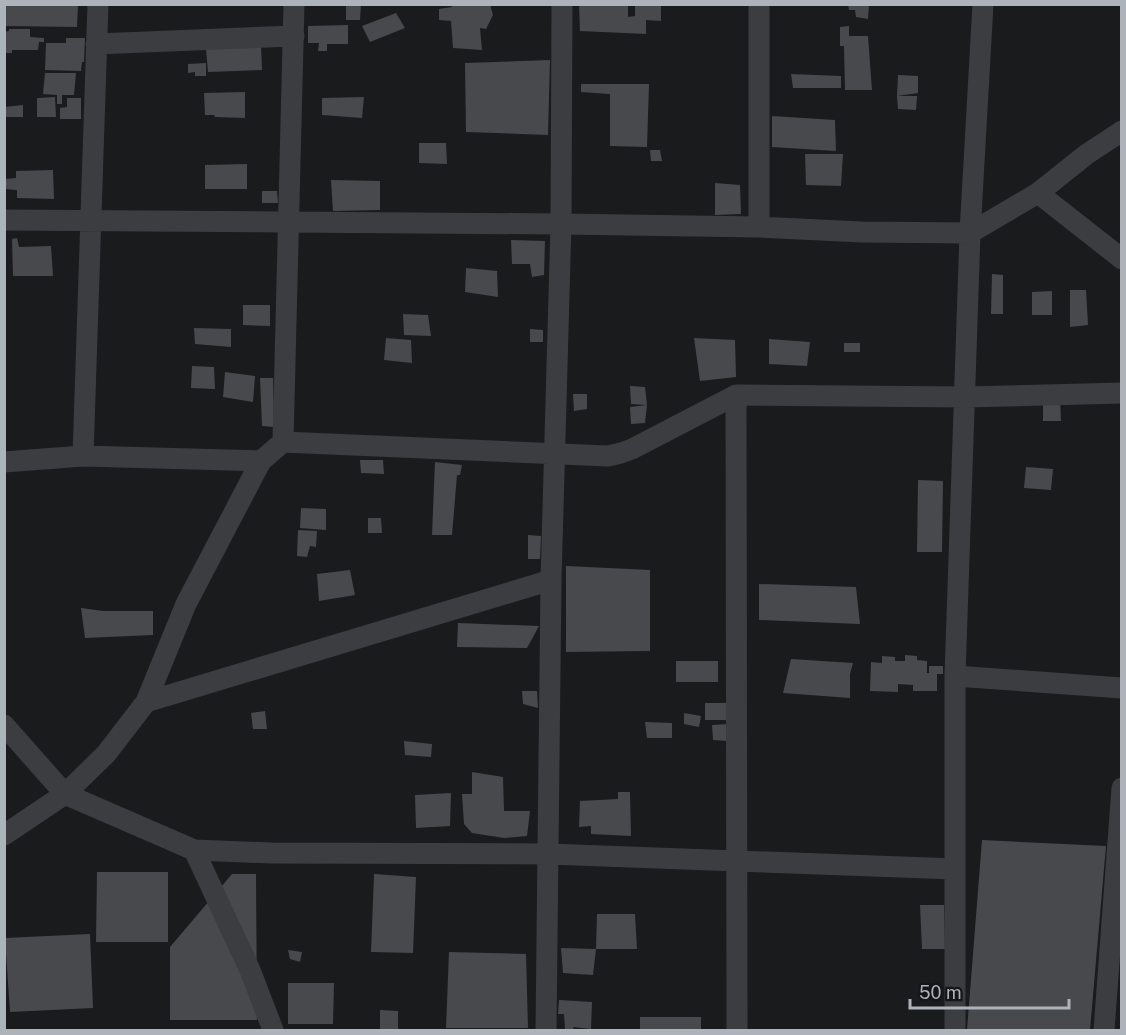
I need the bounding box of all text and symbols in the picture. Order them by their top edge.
scale bar [910,972,1069,1010]
text: 50 m [919,982,962,1003]

